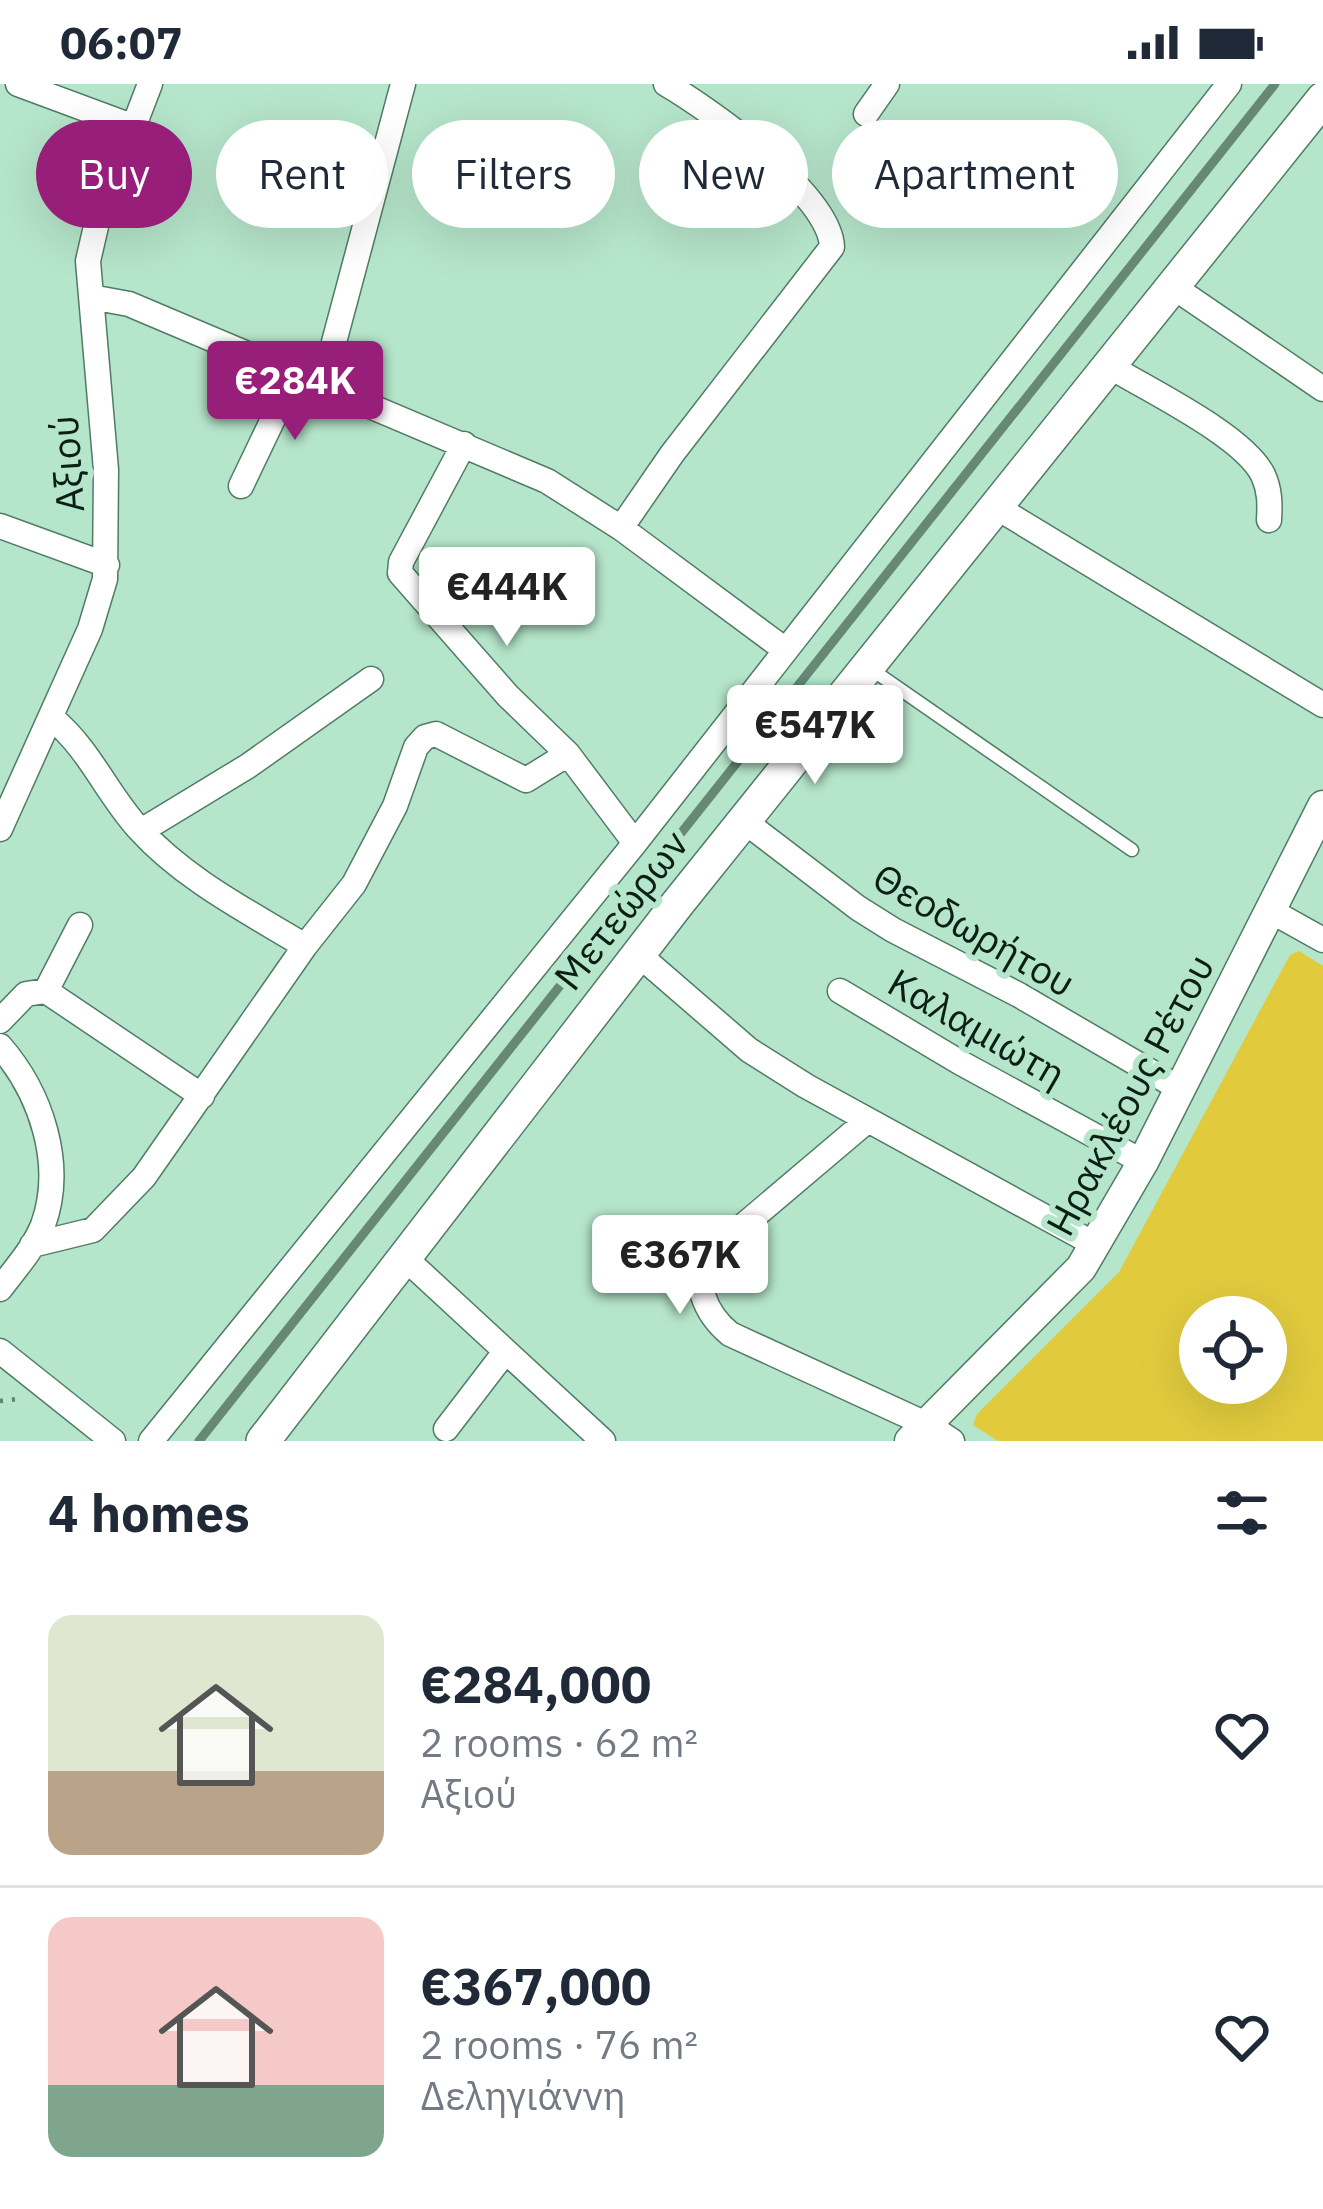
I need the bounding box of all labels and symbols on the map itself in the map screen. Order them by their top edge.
pin: €284K [211,341,379,443]
street label: Αξιού [38,414,95,514]
pin: €444K [423,547,591,649]
pin: €547K [731,685,899,787]
street label: Μετεώρων [542,819,699,1000]
street label: Θεοδωρήτου [864,851,1084,1008]
street label: Ηρακλέους Ρέτου [1034,945,1225,1244]
street label: Καλαμιώτη [879,956,1075,1099]
pin: €367K [596,1215,764,1317]

